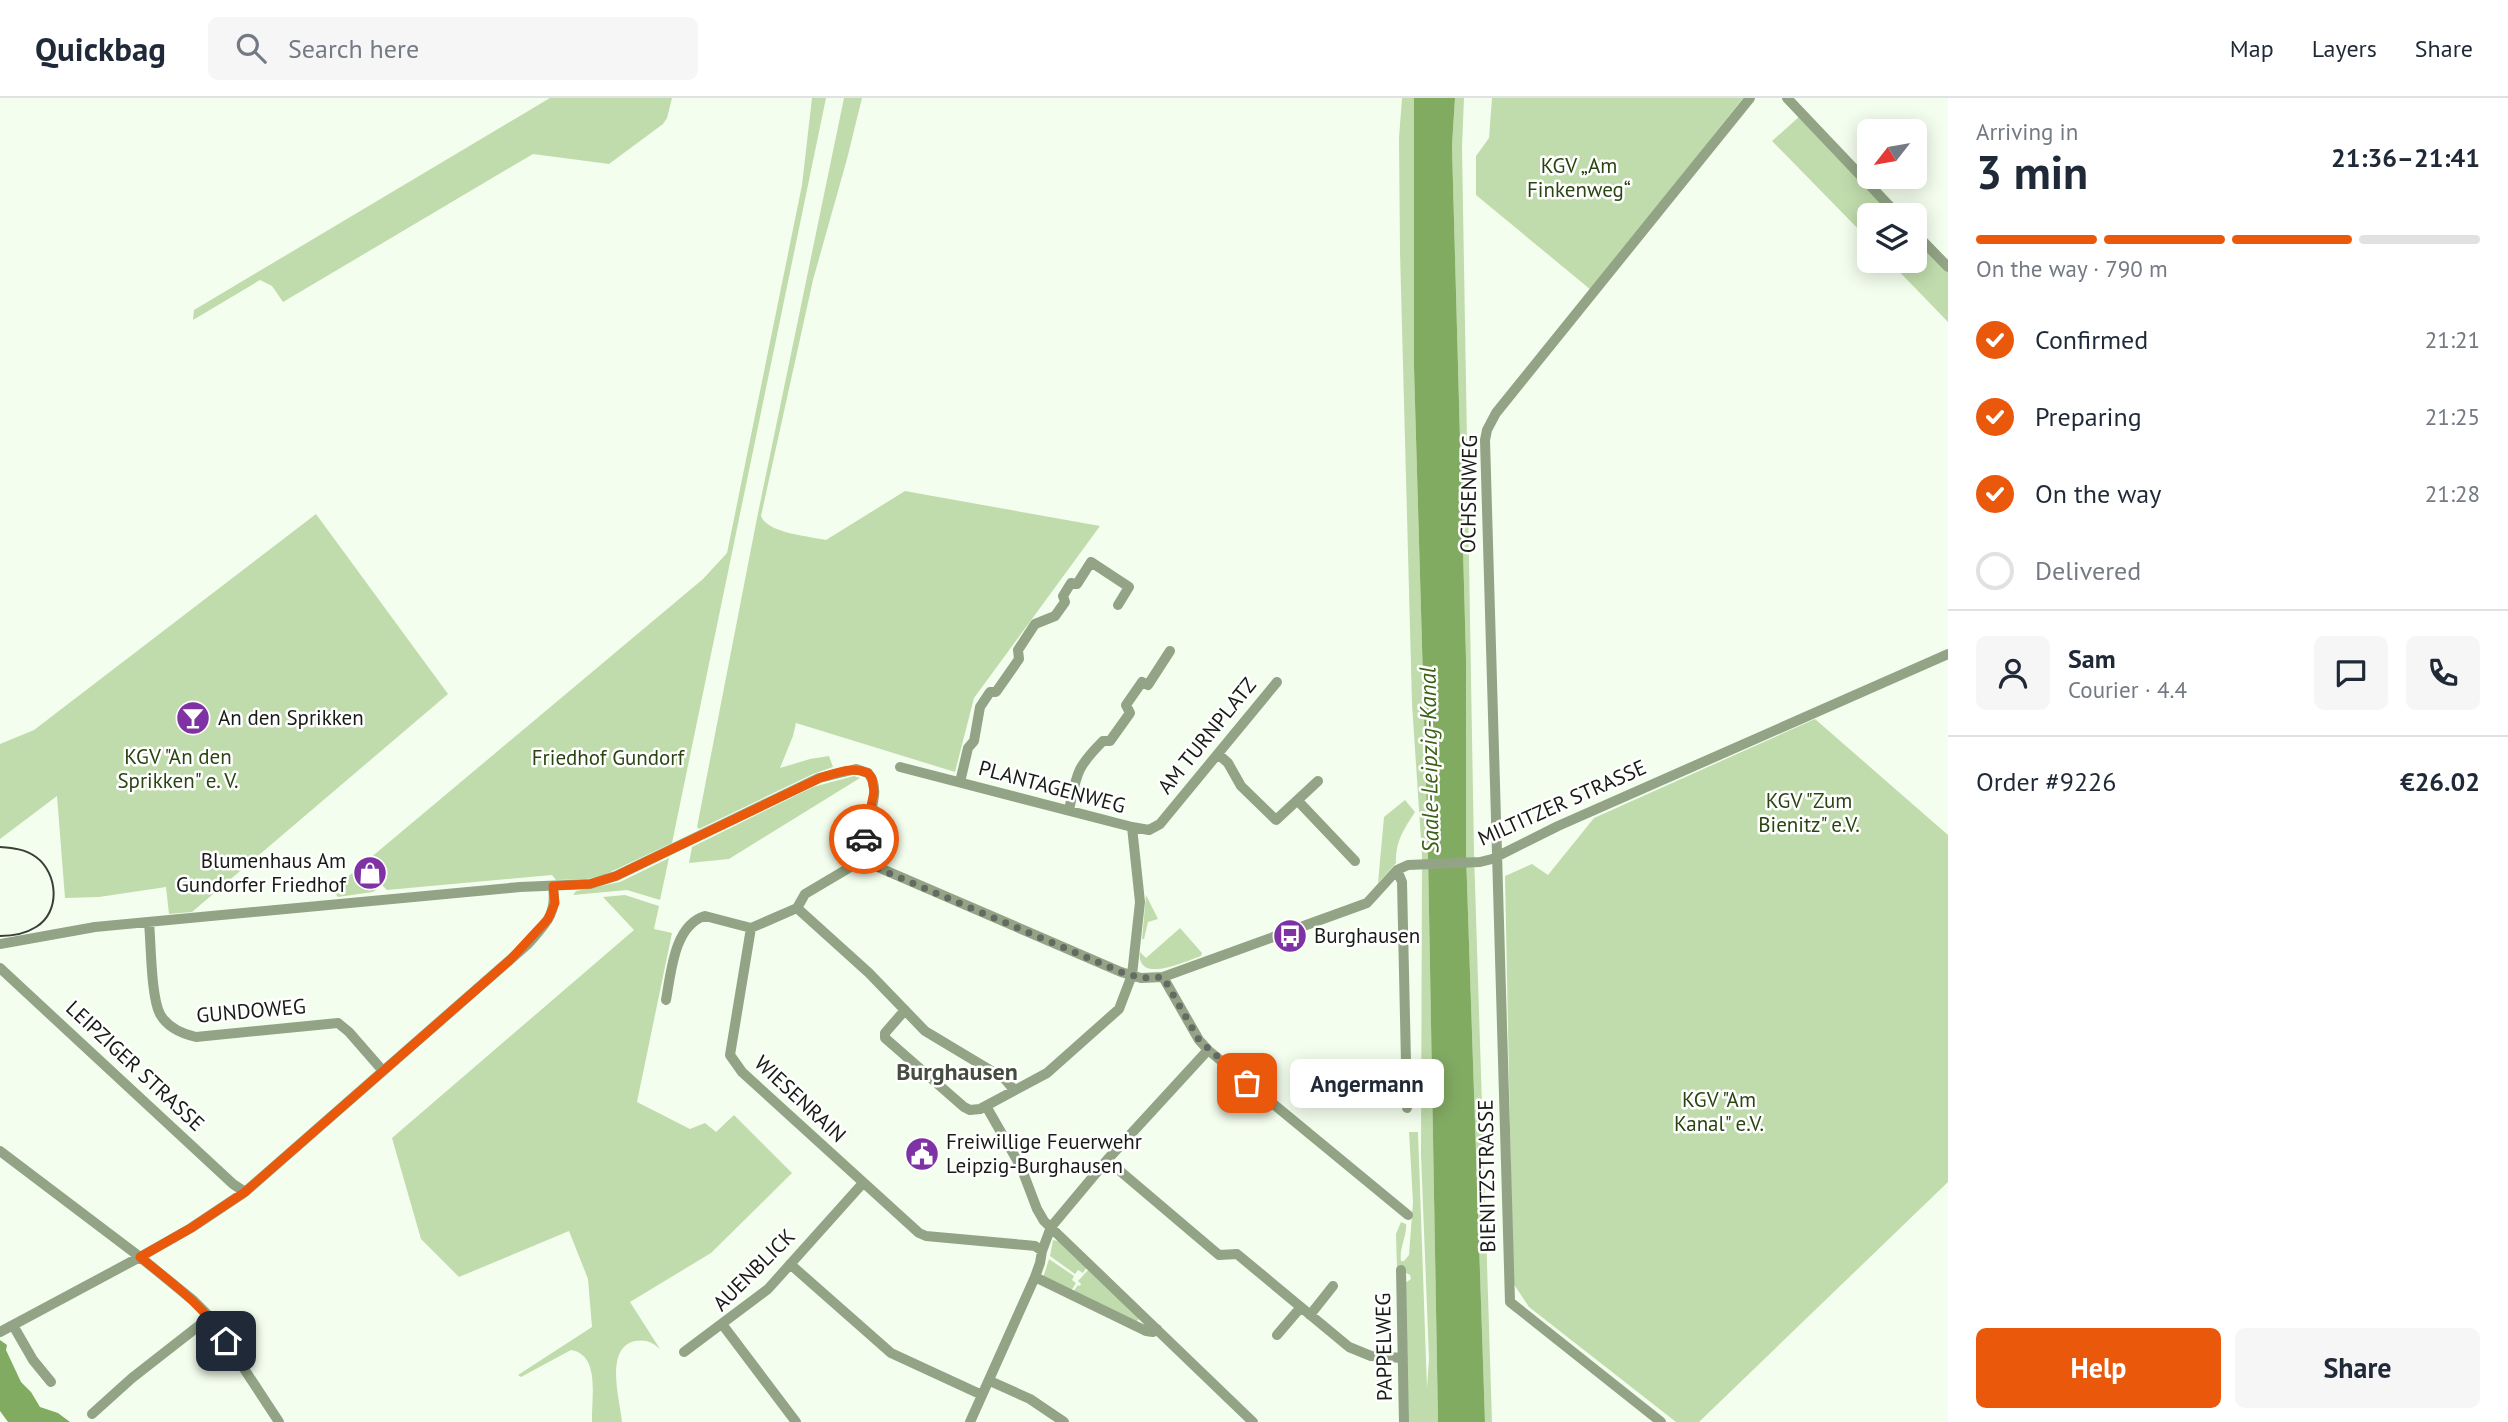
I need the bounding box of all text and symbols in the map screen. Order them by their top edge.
search box [208,17,698,80]
text: Quickbag [35,27,166,70]
icon: search [232,29,270,67]
text: Search here [288,32,419,65]
text: Map [2230,33,2274,64]
text: Layers [2312,33,2377,64]
text: Share [2415,33,2473,64]
text: Arriving in [1976,117,2078,146]
north arrow [1857,119,1927,189]
map controls [1857,119,1927,273]
text: 21:36–21:41 [2331,141,2480,174]
text: 3 min [1976,142,2088,202]
park label: KGV „Am Finkenweg“ [1527,152,1631,203]
button: layers [1857,203,1927,273]
text: On the way · 790 m [1976,254,2168,283]
icon: check [1976,321,2014,359]
text: Confirmed [2035,323,2148,356]
text: 21:21 [2425,325,2480,354]
icon: check [1976,398,2014,436]
text: Preparing [2035,400,2142,433]
text: 21:25 [2425,402,2480,431]
street label: OCHSENWEG [1454,435,1483,553]
icon: check [1976,475,2014,513]
text: On the way [2035,477,2161,510]
text: 21:28 [2425,479,2480,508]
text: Delivered [2035,554,2141,587]
button: person [1976,636,2050,710]
button: chat [2314,636,2388,710]
button: phone [2406,636,2480,710]
text: Sam [2068,642,2116,675]
water label: Saale-Leipzig-Kanal [1412,667,1445,853]
street label: AM TURNPLATZ [1151,672,1262,799]
text: Courier · 4.4 [2068,675,2187,704]
bar icon: An den Sprikken [174,699,212,737]
place label: An den Sprikken [218,704,364,731]
park label: KGV "An den Sprikken" e. V. [117,743,239,794]
park label: Friedhof Gundorf [532,744,686,771]
street label: MILTITZER STRASSE [1473,753,1650,852]
street label: PLANTAGENWEG [976,754,1128,819]
text: Order #9226 [1976,765,2116,798]
text: €26.02 [2400,765,2480,798]
park label: KGV "Zum Bienitz" e.V. [1758,787,1860,838]
courier [829,804,899,874]
icon: car [845,820,883,858]
place label: Blumenhaus Am Gundorfer Friedhof [176,847,347,898]
shop icon: Blumenhaus Am Gundorfer Friedhof [351,854,389,892]
bus stop icon: Burghausen [1271,917,1309,955]
place label: Burghausen [1314,922,1420,949]
street label: GUNDOWEG [195,992,307,1029]
street label: LEIPZIGER STRASSE [60,994,210,1137]
street label: WIESENRAIN [749,1049,852,1148]
pin [1217,1053,1277,1113]
district label: Burghausen [896,1056,1018,1087]
callout: Angermann [1289,1058,1443,1108]
icon: bag [1228,1064,1266,1102]
text: Angermann [1310,1069,1424,1098]
park label: KGV "Am Kanal" e.V. [1674,1086,1764,1137]
street label: BIENITZSTRASSE [1472,1099,1501,1253]
place label: Freiwillige Feuerwehr Leipzig-Burghausen [946,1128,1142,1179]
public building icon: Freiwillige Feuerwehr Leipzig-Burghausen [903,1135,941,1173]
street label: AUENBLICK [707,1223,801,1316]
street label: PAPPELWEG [1369,1293,1398,1401]
pin [196,1311,256,1371]
icon: home [207,1322,245,1360]
button: Help [1976,1328,2221,1408]
button: Share [2235,1328,2480,1408]

